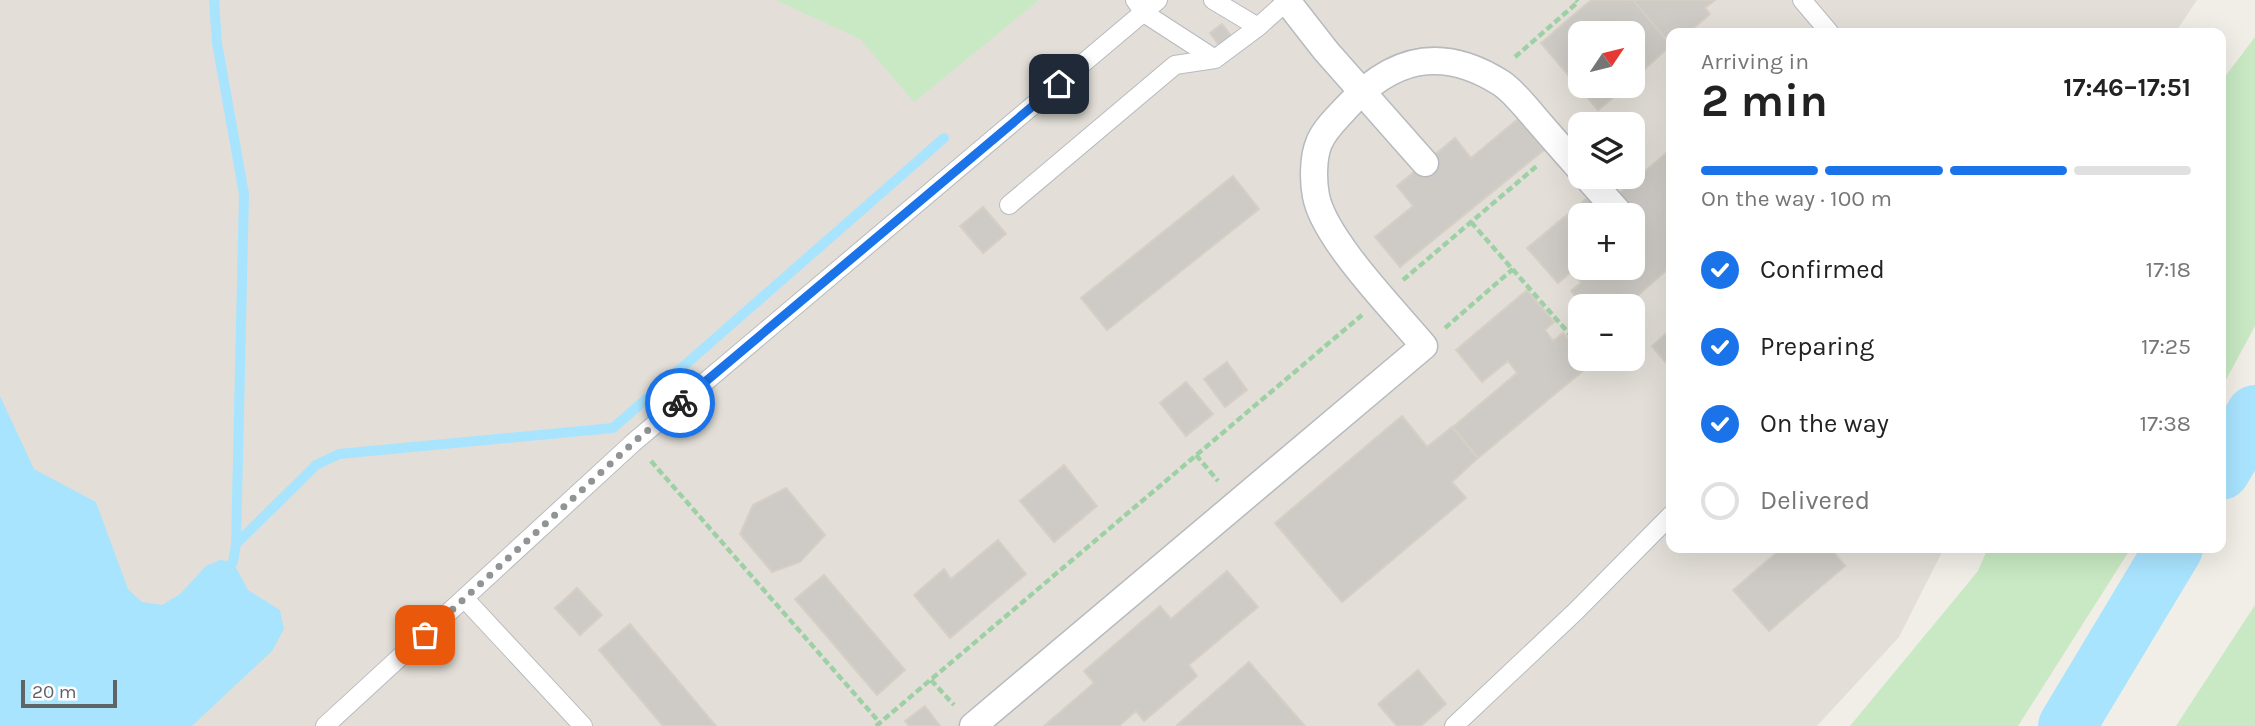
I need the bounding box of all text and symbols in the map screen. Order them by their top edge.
north arrow [1568,21,1645,98]
map controls [1568,21,1645,371]
text: Arriving in [1701,48,1809,75]
pin [1029,54,1089,114]
icon: home [1040,65,1078,103]
text: 17:46–17:51 [2063,72,2191,103]
text: 2 min [1701,74,1828,128]
button: layers [1568,112,1645,189]
text: On the way · 100 m [1701,185,1892,212]
button: + [1568,203,1645,280]
icon: check [1701,251,1739,289]
text: Confirmed [1760,254,1885,285]
text: 17:18 [2146,256,2191,283]
button: − [1568,294,1645,371]
icon: check [1701,328,1739,366]
text: Preparing [1760,331,1874,362]
text: 17:25 [2141,333,2191,360]
courier [645,368,715,438]
icon: bike [661,384,699,422]
icon: check [1701,405,1739,443]
text: On the way [1760,408,1889,439]
text: 17:38 [2140,410,2191,437]
text: Delivered [1760,485,1870,516]
pin [395,605,455,665]
icon: bag [406,616,444,654]
scale bar [21,677,117,709]
text: 20 m [32,681,77,703]

